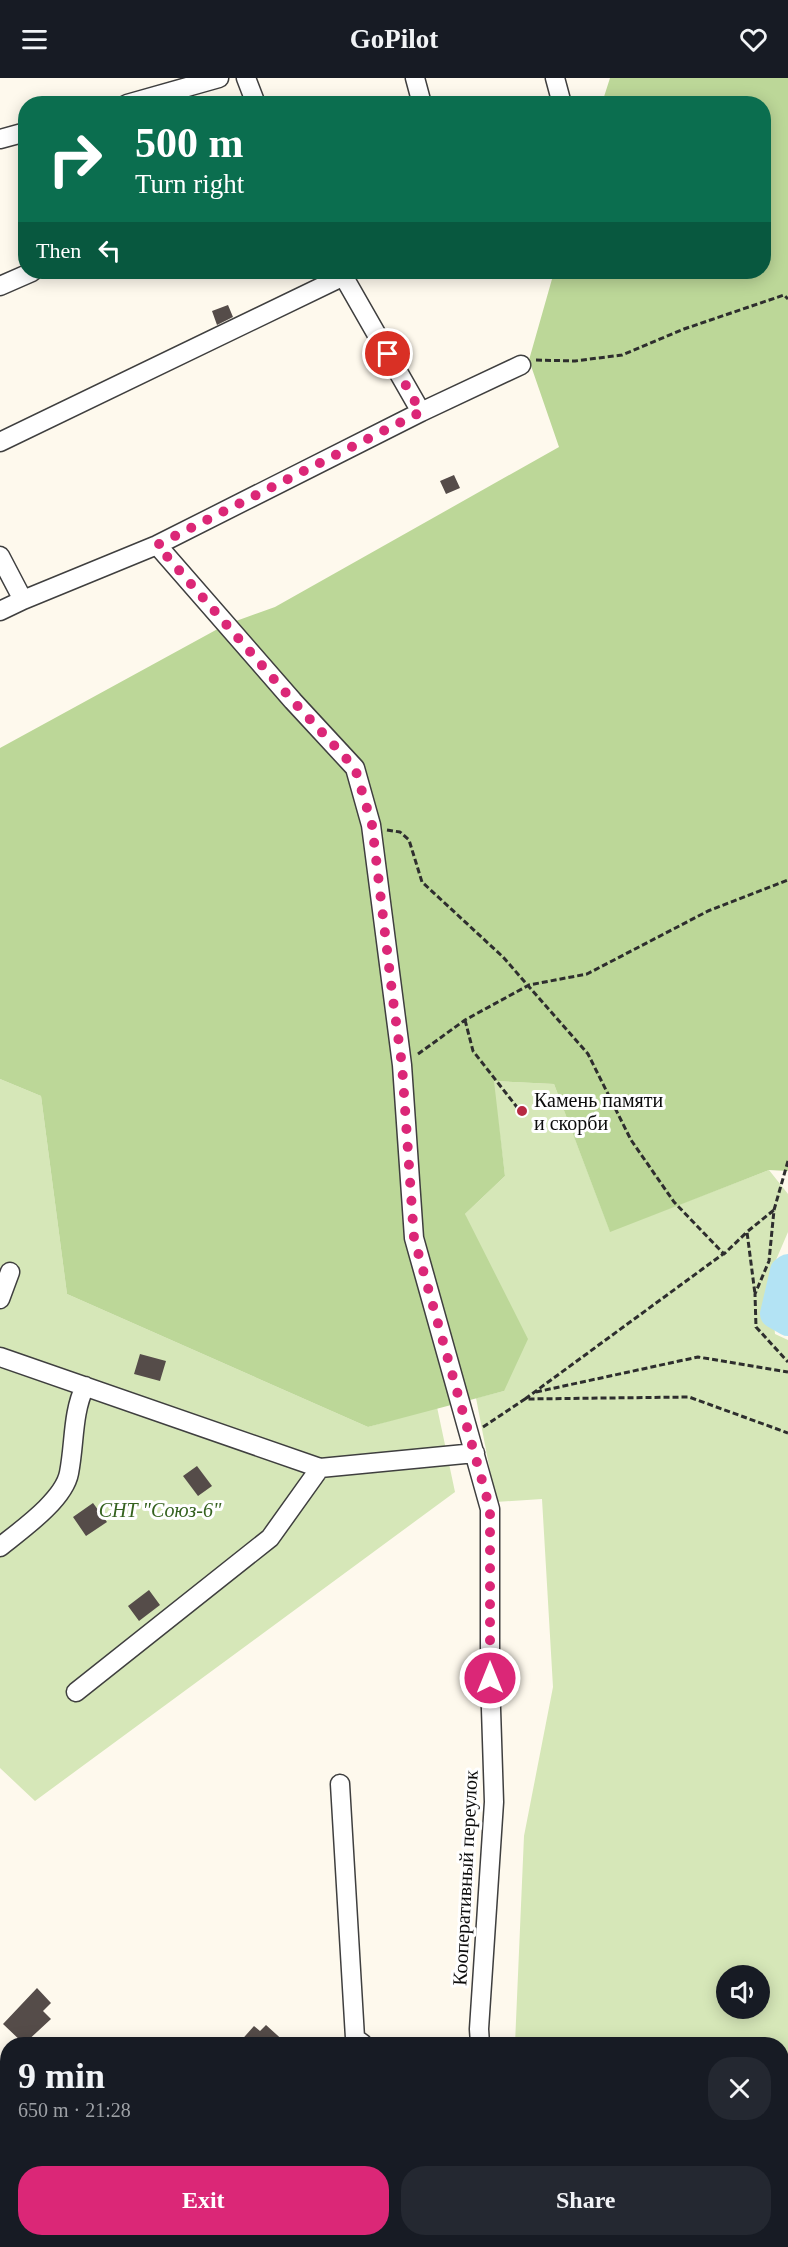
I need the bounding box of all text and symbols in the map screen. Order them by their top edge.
icon: menu [18,23,51,56]
icon: heart [737,23,770,56]
text: GoPilot [350,24,438,54]
icon: right [36,120,114,198]
text: 500 m [135,120,244,166]
text: Turn right [135,169,244,199]
icon: left [93,234,126,267]
text: Then [36,238,81,263]
pin [362,328,413,379]
icon: arrive [371,337,404,370]
place label: Камень памяти и скорби [534,1089,663,1135]
marker: Камень памяти и скорби [515,1104,529,1118]
park label: СНТ "Союз-6" [99,1499,222,1521]
position arrow [458,1646,522,1710]
street label: Кооперативный переулок [448,1769,483,1986]
map controls [716,1965,770,2019]
button: sound [716,1965,770,2019]
text: 9 min [18,2056,105,2096]
button: close [708,2057,771,2120]
text: 650 m · 21:28 [18,2099,131,2121]
button: Exit [18,2166,389,2235]
button: Share [401,2166,771,2235]

